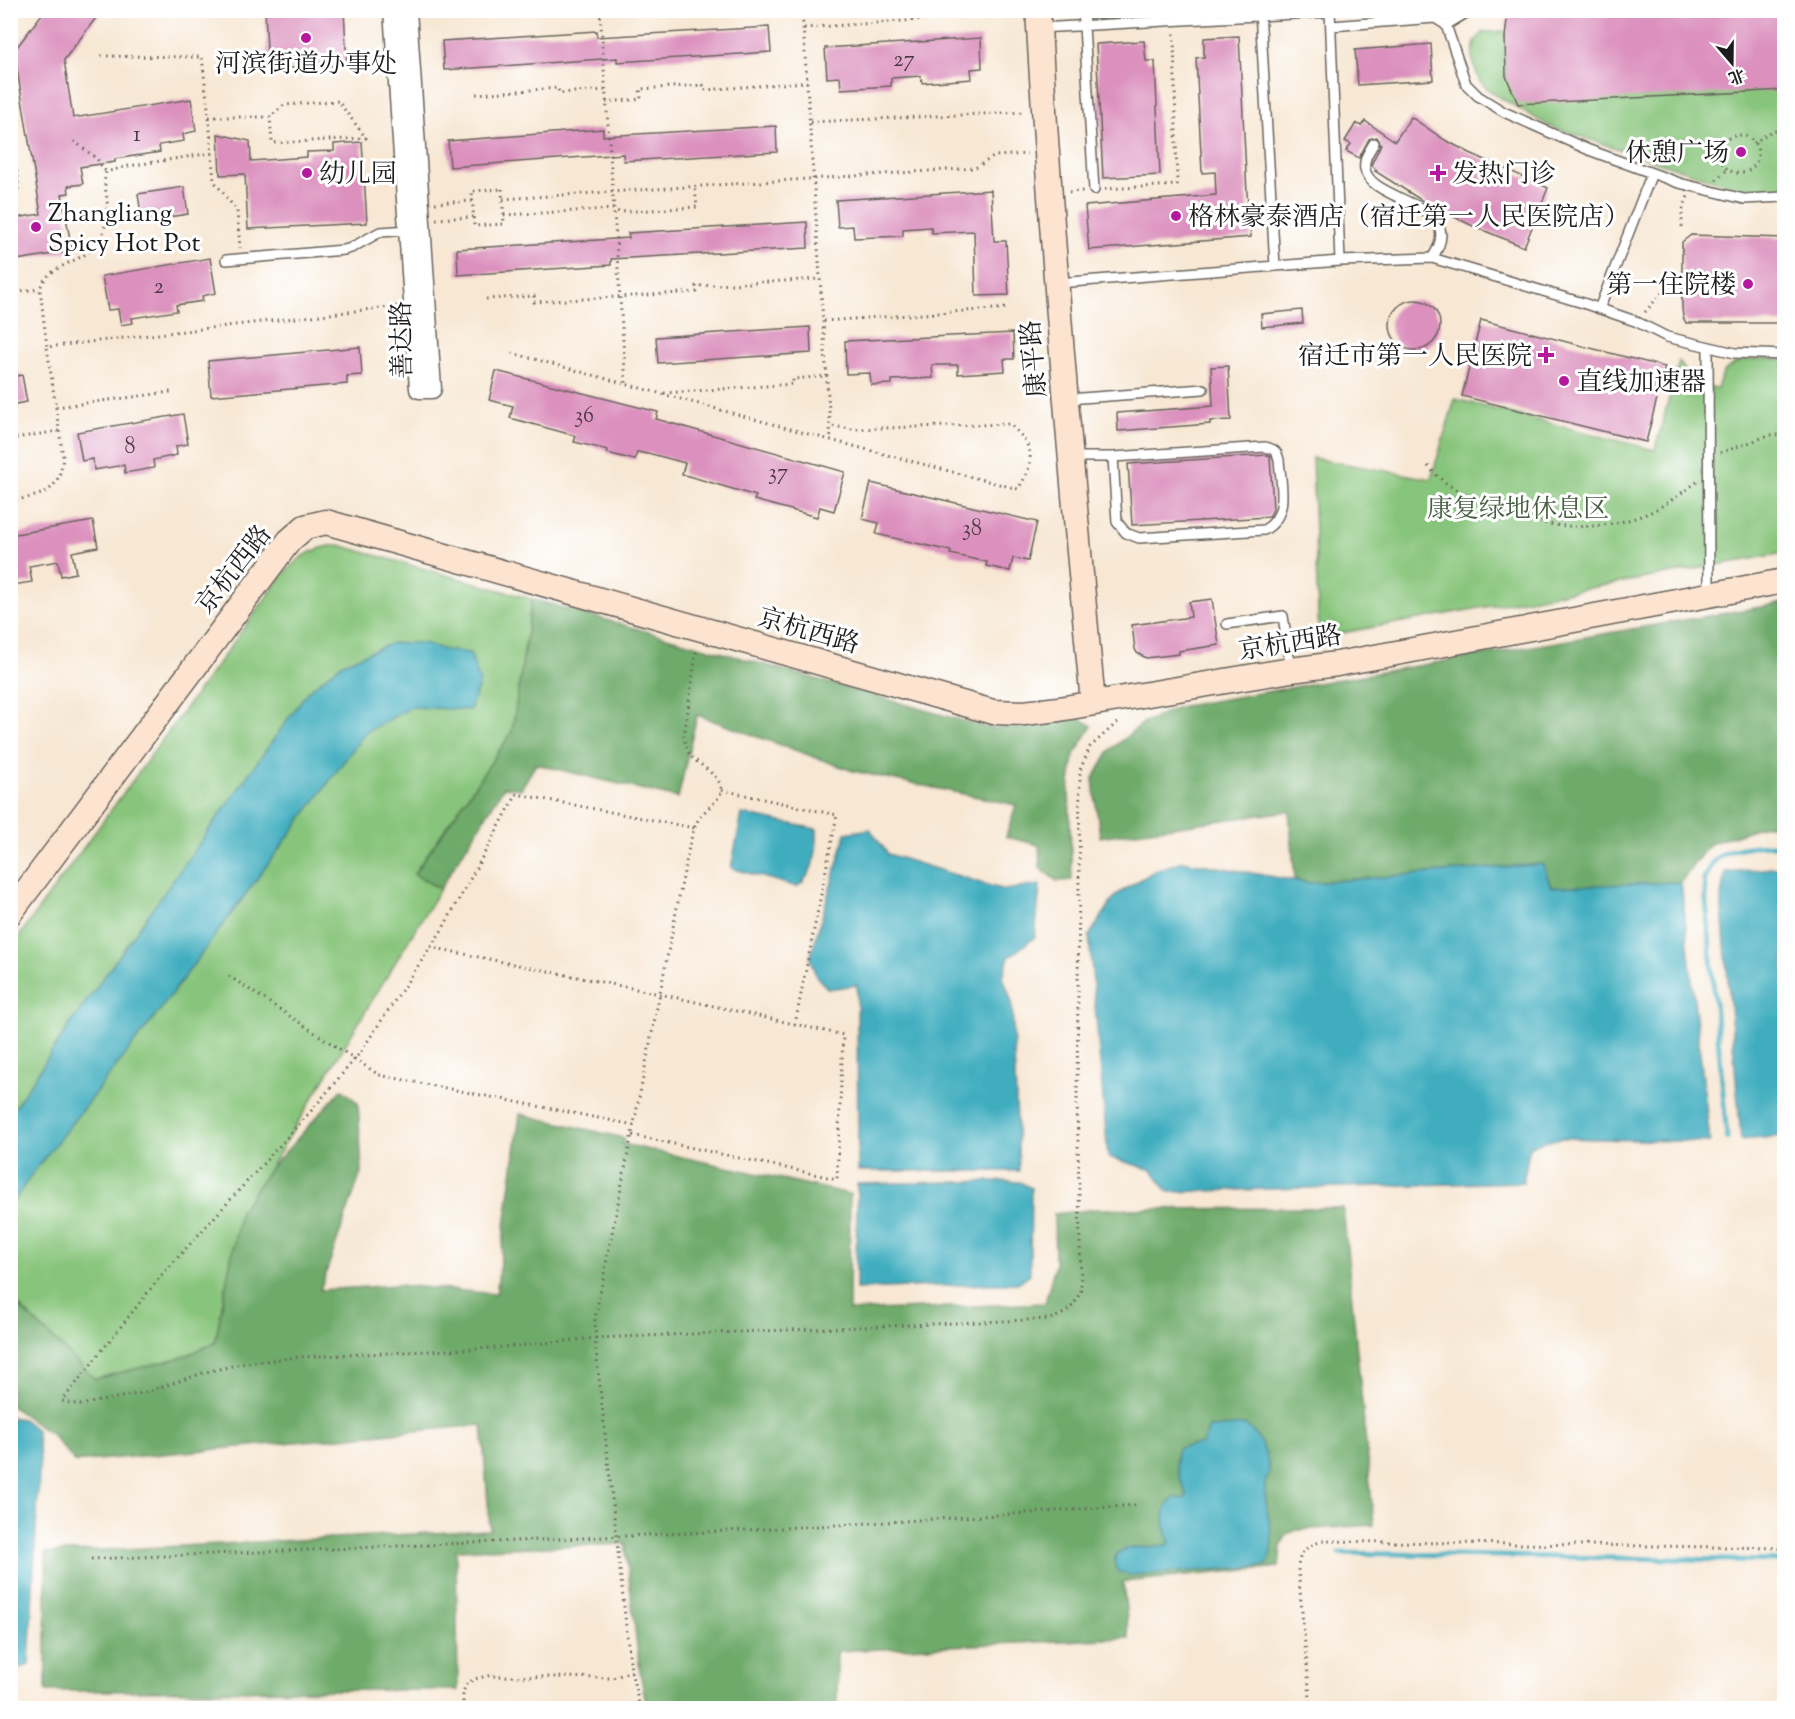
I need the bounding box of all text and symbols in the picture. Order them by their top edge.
marker: 河滨街道办事处 [299,31,313,45]
north arrow [1702,33,1762,93]
house number: 27 [893,45,915,77]
place label: 河滨街道办事处 [215,47,397,84]
text: 北 [1725,61,1748,88]
house number: 1 [133,120,141,152]
place label: 休憩广场 [1625,136,1729,173]
marker: 休憩广场 [1734,145,1748,159]
place label: 幼儿园 [319,157,397,194]
place label: 发热门诊 [1452,157,1556,194]
marker: 发热门诊 [1429,164,1447,182]
marker: 幼儿园 [300,166,314,180]
place label: Zhangliang Spicy Hot Pot [48,196,200,263]
place label: 格林豪泰酒店（宿迁第一人民医院店） [1188,200,1630,237]
marker: 格林豪泰酒店（宿迁第一人民医院店） [1169,209,1183,223]
marker: Zhangliang Spicy Hot Pot [29,220,43,234]
place label: 第一住院楼 [1606,268,1736,305]
house number: 2 [154,272,164,304]
marker: 第一住院楼 [1741,277,1755,291]
street label: 善达路 [384,301,423,379]
street label: 康平路 [1014,318,1057,399]
place label: 宿迁市第一人民医院 [1298,339,1532,376]
marker: 宿迁市第一人民医院 [1537,346,1555,364]
place label: 直线加速器 [1576,365,1706,402]
marker: 直线加速器 [1557,374,1571,388]
house number: 36 [574,401,594,433]
house number: 8 [124,432,136,464]
house number: 37 [768,458,788,490]
park label: 康复绿地休息区 [1427,492,1609,529]
house number: 38 [962,514,982,546]
street label: 京杭西路 [188,518,282,623]
street label: 京杭西路 [753,600,863,665]
street label: 京杭西路 [1236,618,1345,671]

